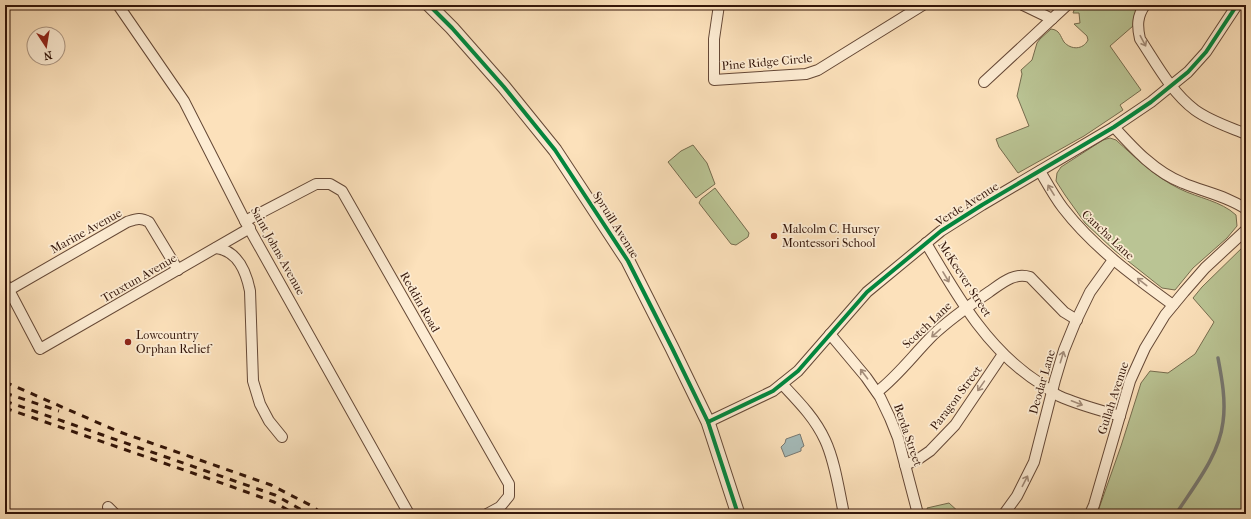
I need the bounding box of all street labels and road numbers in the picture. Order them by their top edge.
street label: Pine Ridge Circle [721,51,813,73]
street label: Verde Avenue [932,179,1001,229]
street label: Spruill Avenue [590,189,642,261]
street label: Saint Johns Avenue [248,204,308,298]
street label: Marine Avenue [48,206,124,256]
street label: Cancha Lane [1079,207,1137,263]
street label: McKeever Street [935,239,995,320]
street label: Truxtun Avenue [99,251,179,305]
street label: Reddin Road [397,269,443,335]
street label: Scotch Lane [900,299,954,351]
street label: Deodar Lane [1026,348,1058,416]
street label: Gullah Avenue [1095,360,1131,436]
street label: Paragon Street [927,363,985,433]
street label: Berda Street [891,402,925,469]

